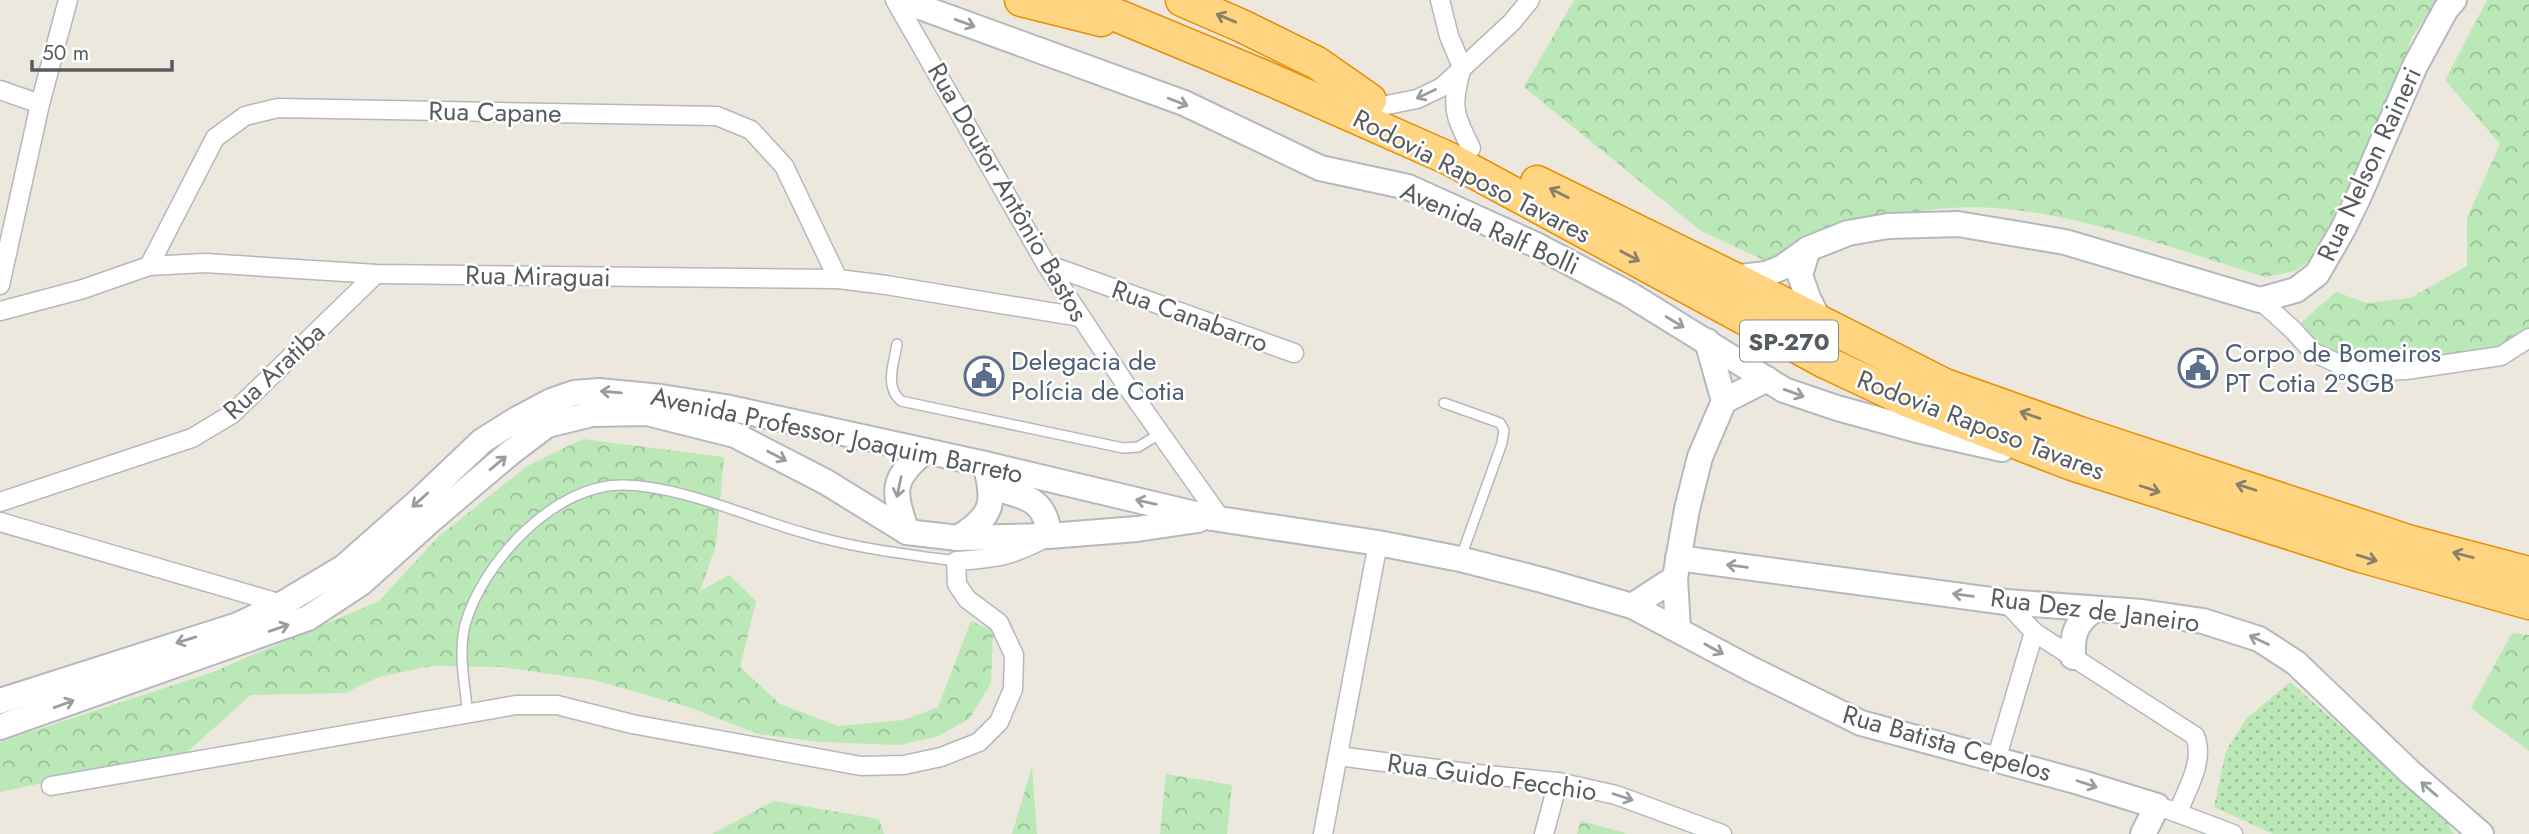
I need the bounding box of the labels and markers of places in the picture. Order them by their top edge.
place label: Corpo de Bomeiros PT Cotia 2ºSGB [2225,334,2441,402]
place label: Delegacia de Polícia de Cotia [1011,342,1184,410]
public building icon: Corpo de Bomeiros PT Cotia 2ºSGB [2177,347,2219,389]
public building icon: Delegacia de Polícia de Cotia [963,355,1005,397]

